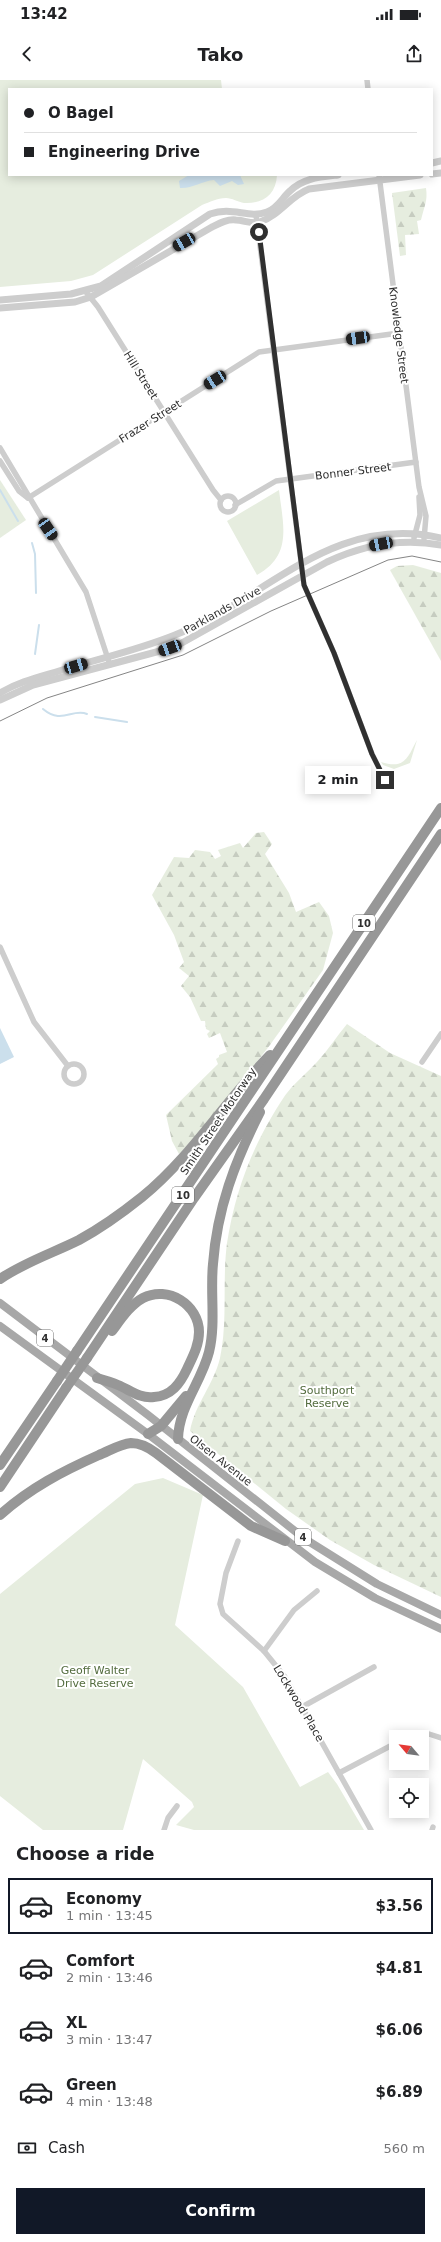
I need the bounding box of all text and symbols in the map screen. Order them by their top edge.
text: 13:42 [20,5,68,23]
icon: back [16,43,38,65]
icon: share [403,43,425,65]
text: Tako [198,44,243,65]
text: O Bagel [48,104,114,122]
text: Engineering Drive [48,143,200,161]
route start [250,223,268,241]
car [171,231,197,253]
street label: Knowledge Street [386,286,411,385]
car [345,330,371,346]
street label: Hill Street [121,349,161,402]
car [202,369,228,391]
street label: Frazer Street [117,397,184,446]
street label: Bonner Street [314,460,392,483]
car [36,516,60,542]
car [368,536,394,552]
street label: Parklands Drive [181,584,263,637]
car [157,638,183,658]
car [63,657,89,675]
callout: 2 min [305,766,371,794]
route end [376,771,394,789]
text: 2 min [318,772,358,787]
road number: 10 [353,915,375,931]
street label: Smith Street Motorway [178,1065,259,1177]
road number: 10 [172,1187,194,1203]
road number: 4 [37,1330,53,1346]
park label: Southport Reserve [300,1384,355,1410]
street label: Olsen Avenue [187,1432,255,1489]
road number: 4 [295,1529,311,1545]
street label: Lockwood Place [271,1663,327,1744]
park label: Geoff Walter Drive Reserve [56,1664,134,1690]
north arrow [389,1730,429,1770]
map controls [389,1730,429,1818]
button: locate [389,1778,429,1818]
text: Choose a ride [16,1843,155,1864]
icon: car [18,1888,54,1924]
text: Economy [66,1890,142,1908]
text: $3.56 [376,1897,423,1915]
text: 1 min · 13:45 [66,1908,153,1923]
icon: car [18,1950,54,1986]
text: Comfort [66,1952,134,1970]
text: $4.81 [376,1959,423,1977]
text: 2 min · 13:46 [66,1970,153,1985]
icon: car [18,2012,54,2048]
text: XL [66,2014,87,2032]
text: $6.06 [376,2021,423,2039]
text: 3 min · 13:47 [66,2032,153,2047]
icon: car [18,2074,54,2110]
text: Green [66,2076,117,2094]
text: $6.89 [376,2083,423,2101]
text: 4 min · 13:48 [66,2094,153,2109]
icon: cash [16,2137,38,2159]
text: Cash [48,2139,85,2157]
text: 560 m [383,2141,425,2156]
button: Confirm [16,2188,425,2234]

